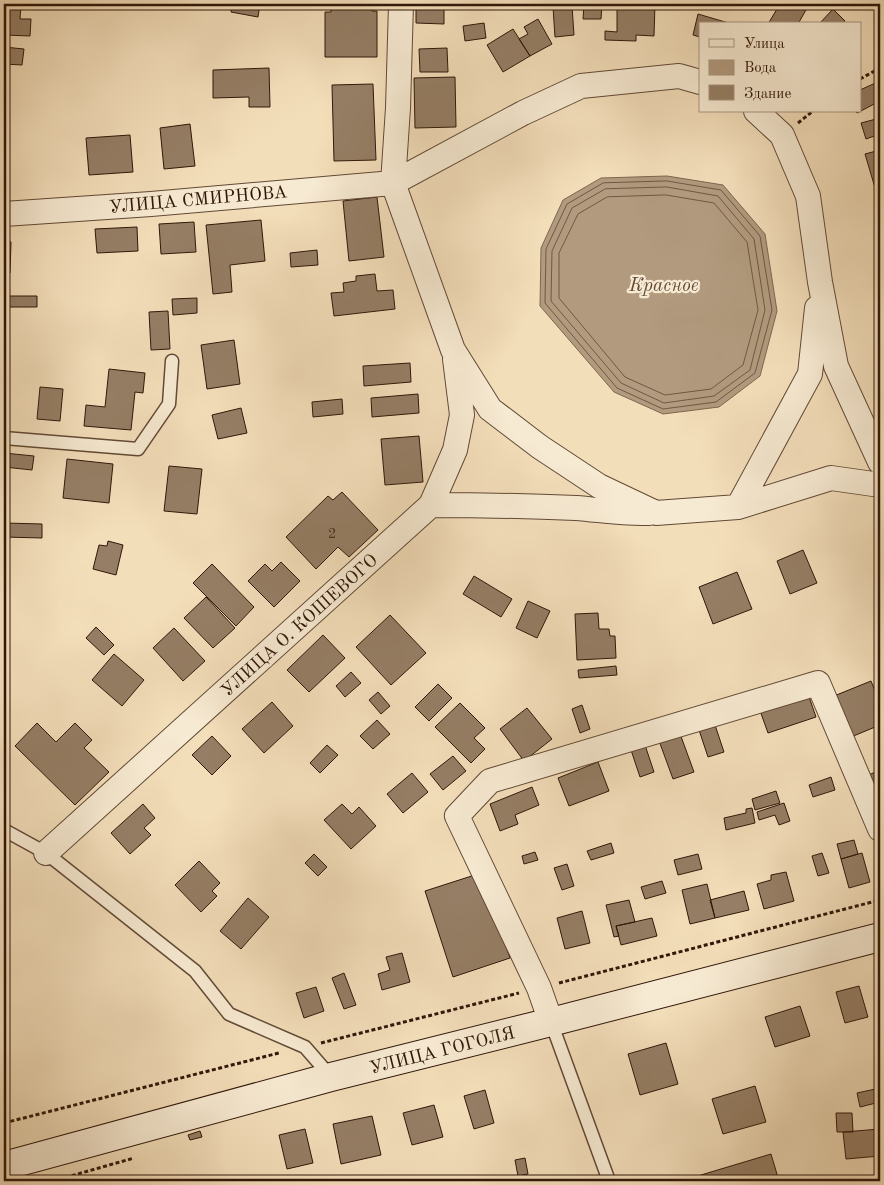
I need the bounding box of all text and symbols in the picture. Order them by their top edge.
legend [699,22,862,112]
text: Улица [744,37,785,52]
text: Вода [744,61,777,76]
text: Здание [744,87,791,102]
street label: УЛИЦА СМИРНОВА [108,183,288,217]
water label: Красное [628,277,699,296]
house number: 2 [328,527,336,542]
street label: УЛИЦА О. КОШЕВОГО [218,551,381,700]
street label: УЛИЦА ГОГОЛЯ [368,1024,517,1078]

